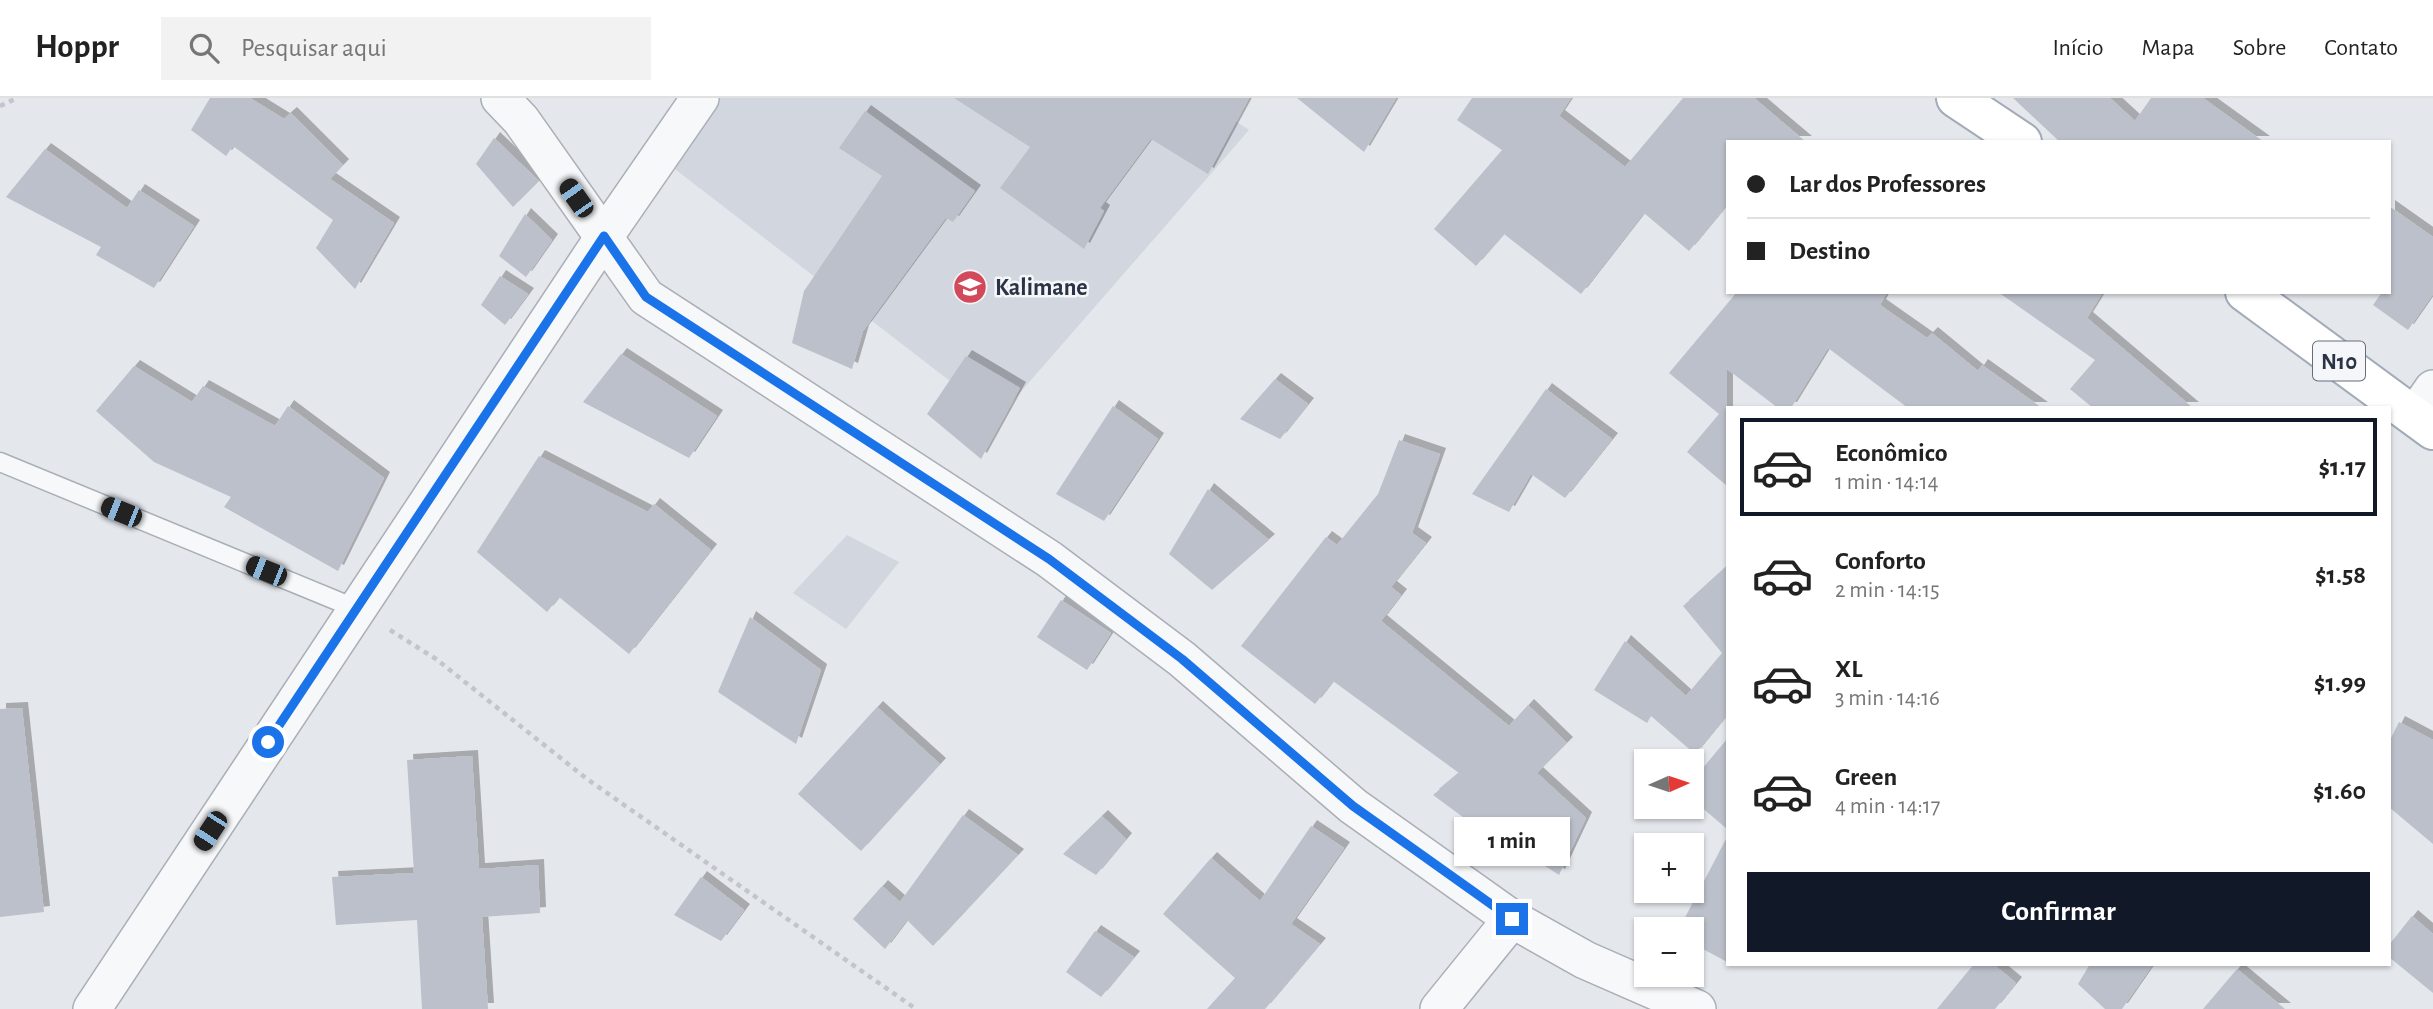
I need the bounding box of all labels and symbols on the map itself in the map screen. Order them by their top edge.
car [556,175,597,221]
school or university icon: Kalimane [951,268,989,306]
place label: Kalimane [995,276,1088,300]
road number: N10 [2313,342,2365,380]
car [98,494,145,530]
car [243,553,290,589]
route start [252,726,284,758]
north arrow [1634,749,1704,819]
car [190,808,231,854]
callout: 1 min [1454,818,1570,866]
route end [1496,903,1528,935]

